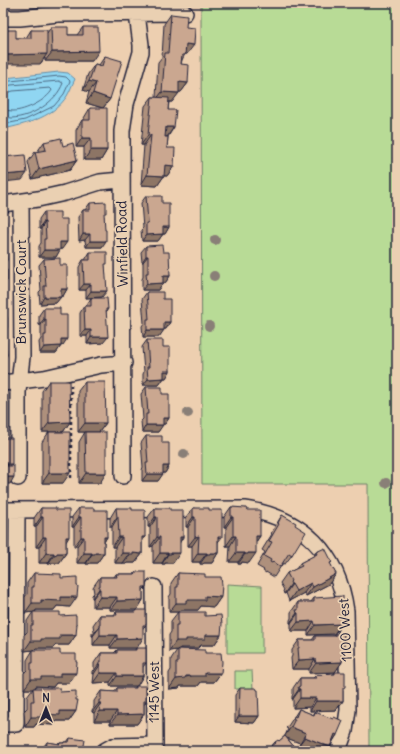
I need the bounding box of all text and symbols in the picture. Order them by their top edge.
street label: Winfield Road [112,200,132,288]
street label: Brunswick Court [12,239,30,344]
street label: 1100 West [334,597,356,662]
street label: 1145 West [145,661,163,723]
north arrow [26,688,66,728]
text: N [42,691,50,705]

